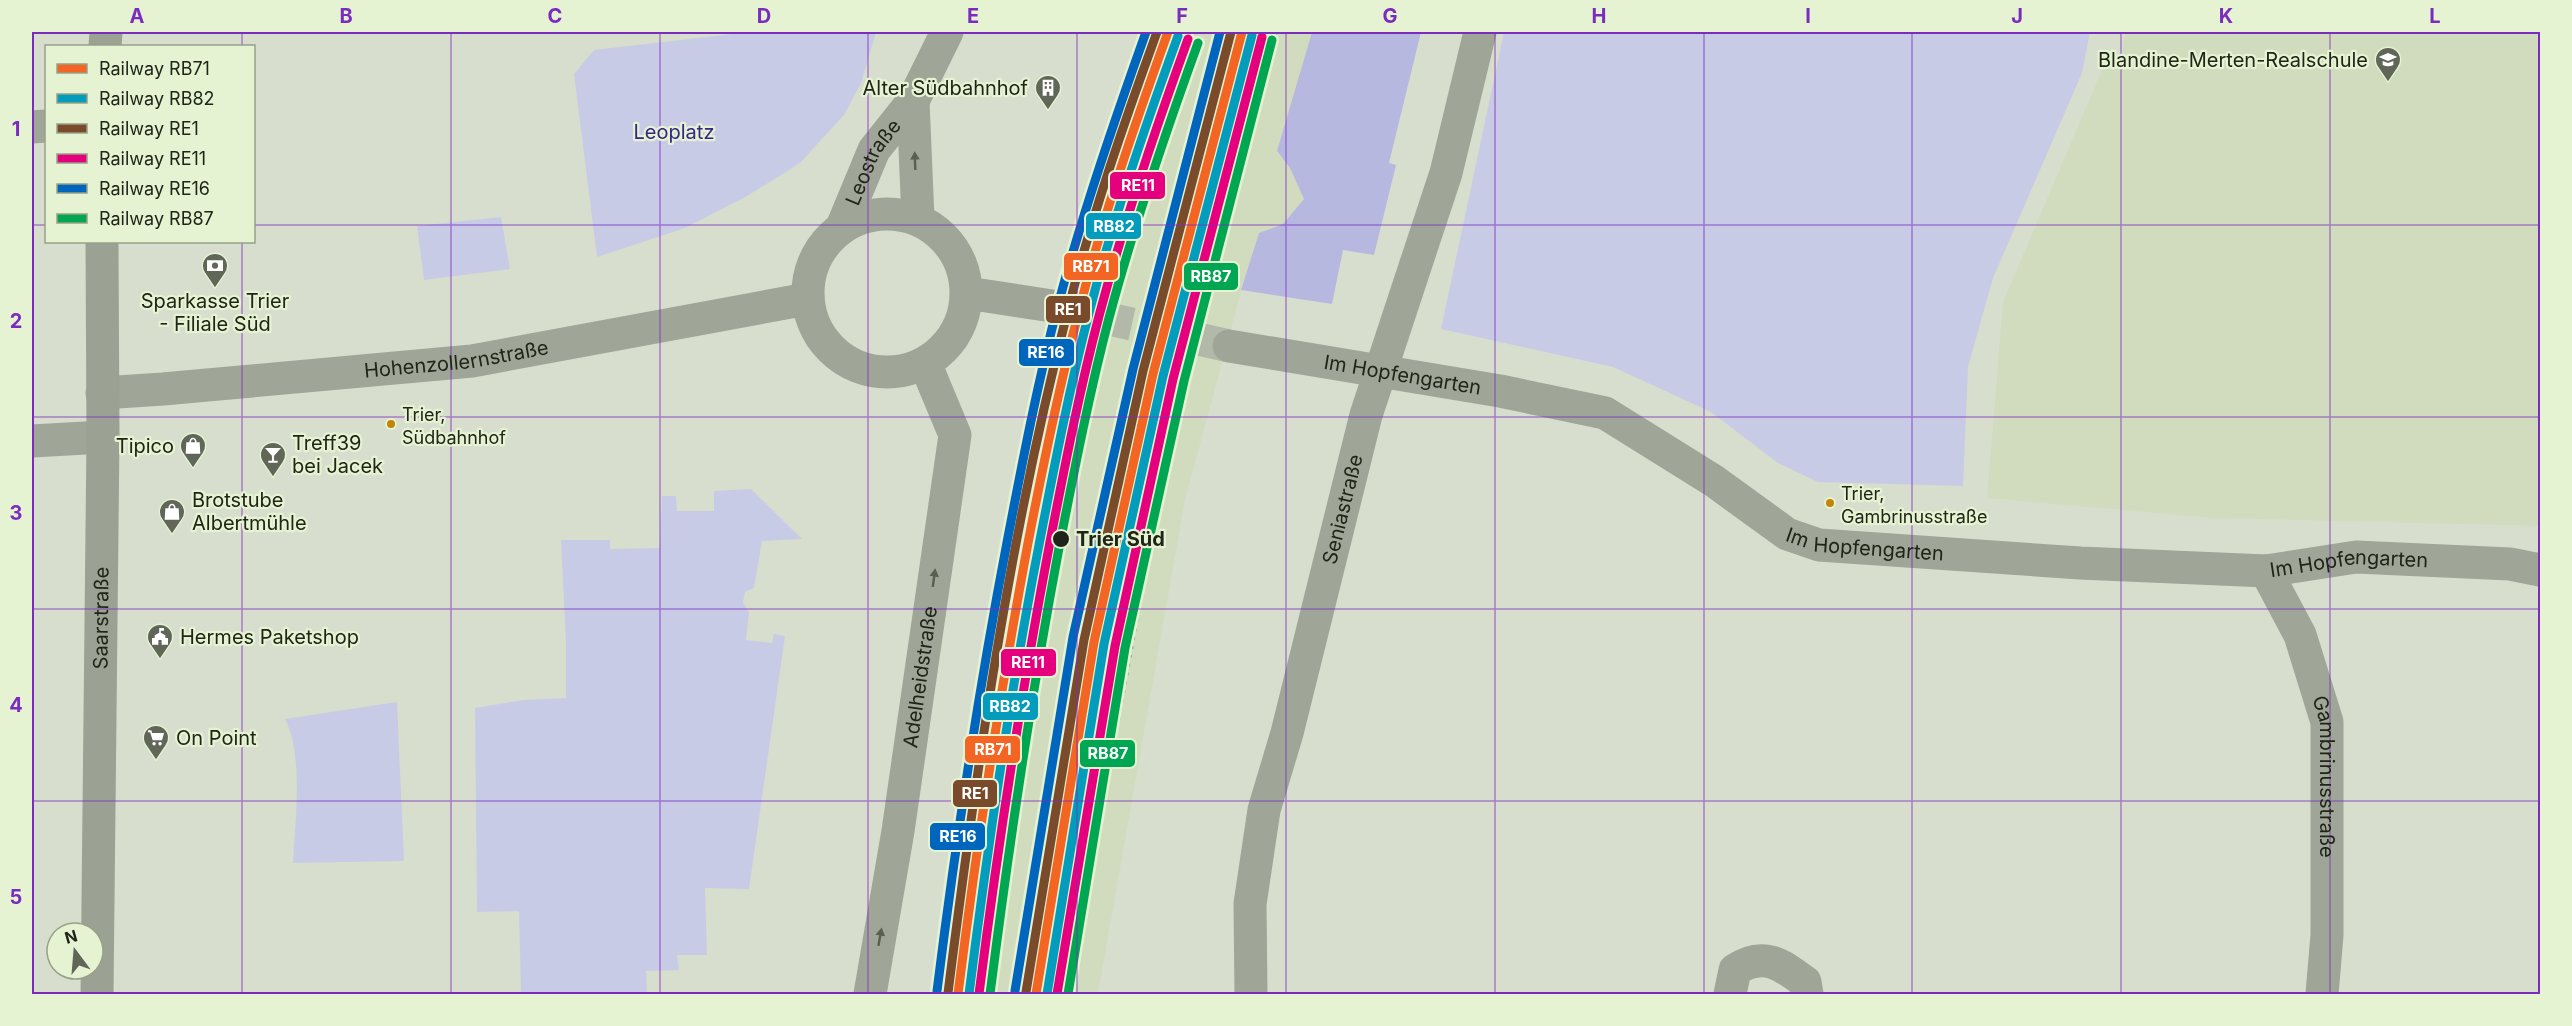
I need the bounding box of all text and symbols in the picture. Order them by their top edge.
text: A [130,4,145,28]
text: B [339,4,353,28]
text: C [548,4,562,28]
text: D [757,4,771,28]
text: E [967,4,979,28]
text: F [1176,4,1188,28]
text: G [1382,4,1398,28]
text: H [1592,4,1606,28]
text: I [1805,4,1811,28]
text: J [2011,4,2023,28]
text: K [2219,4,2233,28]
text: L [2429,4,2441,28]
legend [45,45,255,243]
school or university icon: Blandine-Merten-Realschule [2373,45,2403,83]
place label: Blandine-Merten-Realschule [2098,48,2368,72]
text: Railway RB71 [99,58,210,79]
building icon: Alter Südbahnhof [1033,73,1063,111]
place label: Alter Südbahnhof [862,76,1029,100]
text: Railway RB82 [99,88,215,109]
street label: Leostraße [840,114,906,209]
text: 1 [12,117,20,141]
text: Railway RE1 [99,118,199,139]
park label: Leoplatz [634,120,714,144]
text: Railway RE11 [99,148,206,169]
one-way arrow [911,151,920,170]
line badge: RE11 [1109,171,1166,200]
text: RE11 [1121,175,1155,195]
text: Railway RE16 [99,178,210,199]
text: Railway RB87 [99,208,214,229]
line badge: RB82 [1085,212,1142,240]
text: RB82 [1093,216,1135,236]
bank icon: Sparkasse Trier - Filiale Süd [200,251,230,289]
line badge: RB71 [1063,252,1119,281]
text: RB71 [1072,256,1110,276]
line badge: RB87 [1183,262,1239,291]
text: RB87 [1191,266,1231,286]
place label: Sparkasse Trier - Filiale Süd [141,289,290,336]
line badge: RE1 [1045,295,1091,324]
text: RE1 [1054,299,1082,319]
text: 2 [10,309,22,333]
street label: Hohenzollernstraße [363,335,550,383]
line badge: RE16 [1018,338,1075,367]
text: RE16 [1027,342,1065,362]
street label: Im Hopfengarten [1322,350,1483,400]
place label: Trier, Südbahnhof [402,404,506,448]
marker: Trier, Südbahnhof [385,418,397,430]
shop icon: Tipico [178,431,208,469]
place label: Treff39 bei Jacek [292,431,383,478]
place label: Tipico [116,434,174,458]
bar icon: Treff39 bei Jacek [258,440,288,478]
street label: Seniastraße [1317,452,1368,567]
place label: Trier, Gambrinusstraße [1841,483,1987,527]
place label: Brotstube Albertmühle [192,488,307,535]
shop icon: Brotstube Albertmühle [157,497,187,535]
marker: Trier, Gambrinusstraße [1824,497,1836,509]
text: 3 [10,501,22,525]
street label: Im Hopfengarten [1783,523,1945,566]
place label: Trier Süd [1076,527,1165,551]
marker: Trier Süd [1051,529,1071,549]
street label: Im Hopfengarten [2268,545,2429,582]
street label: Saarstraße [88,567,114,670]
one-way arrow [930,568,939,587]
street label: Adelheidstraße [898,604,942,749]
public building icon: Hermes Paketshop [145,622,175,660]
place label: Hermes Paketshop [180,625,359,649]
line badge: RE11 [1000,648,1057,677]
text: RE11 [1011,652,1045,672]
line badge: RB82 [982,692,1039,721]
text: 4 [9,693,23,717]
street label: Gambrinusstraße [2308,693,2339,858]
text: RB82 [989,696,1031,716]
supermarket icon: On Point [141,723,171,761]
place label: On Point [176,726,257,750]
line badge: RB71 [964,735,1021,764]
text: RB71 [974,739,1012,759]
line badge: RB87 [1079,739,1136,768]
text: RB87 [1088,743,1128,763]
line badge: RE1 [952,779,998,808]
text: RE1 [961,783,989,803]
line badge: RE16 [929,822,986,851]
text: RE16 [939,826,977,846]
text: 5 [10,885,22,909]
north arrow [45,921,105,981]
text: N [62,925,79,948]
one-way arrow [876,927,885,946]

